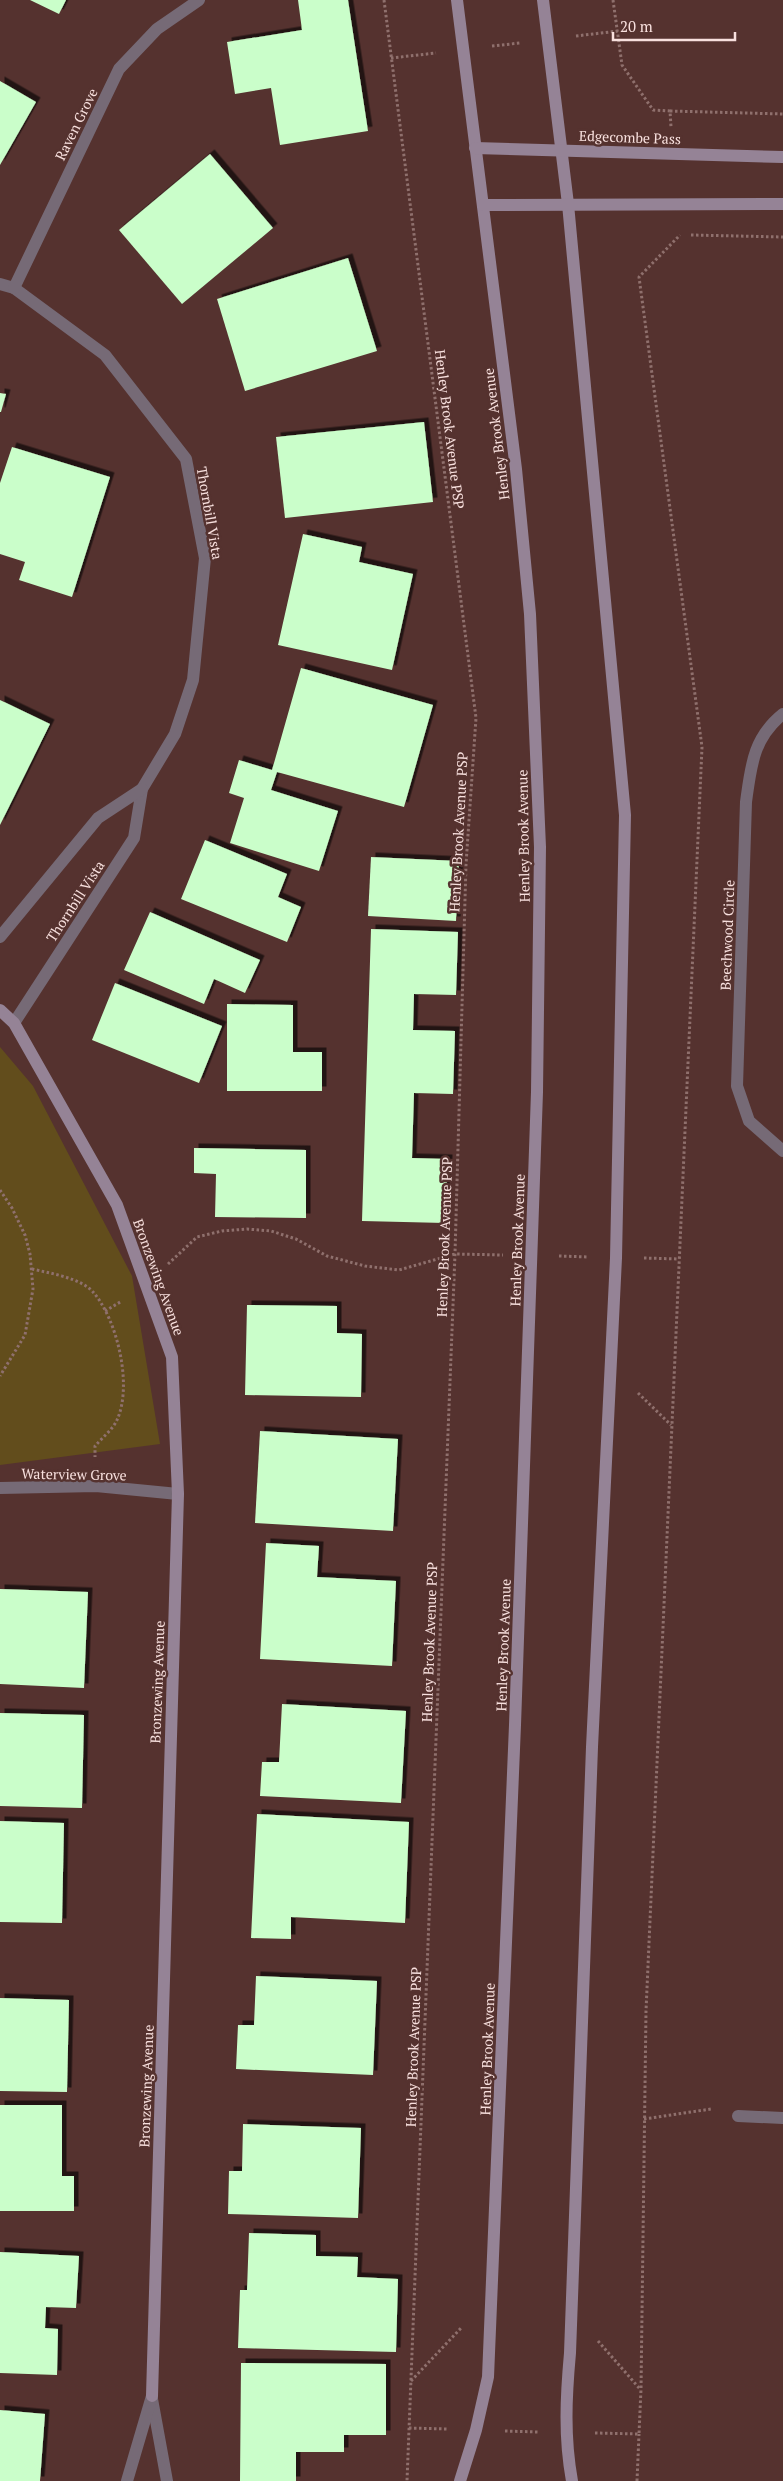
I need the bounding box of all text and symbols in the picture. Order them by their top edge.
scale bar [613,10,736,42]
text: 20 m [620,16,653,36]
street label: Raven Grove [50,85,102,163]
street label: Edgecombe Pass [579,126,681,148]
street label: Henley Brook Avenue PSP [431,348,469,510]
street label: Henley Brook Avenue [478,367,514,501]
street label: Thornbill Vista [193,465,227,561]
street label: Henley Brook Avenue PSP [444,751,472,913]
street label: Henley Brook Avenue [512,769,534,903]
street label: Thornbill Vista [42,857,108,945]
street label: Beechwood Circle [716,879,738,991]
street label: Henley Brook Avenue PSP [432,1157,456,1317]
street label: Henley Brook Avenue [505,1173,529,1307]
street label: Bronzewing Avenue [129,1216,189,1338]
street label: Waterview Grove [21,1464,127,1484]
street label: Henley Brook Avenue PSP [417,1562,441,1722]
street label: Henley Brook Avenue [491,1578,515,1712]
street label: Bronzewing Avenue [145,1620,169,1744]
street label: Henley Brook Avenue PSP [401,1967,425,2127]
street label: Henley Brook Avenue [475,1982,499,2116]
street label: Bronzewing Avenue [134,2024,158,2148]

